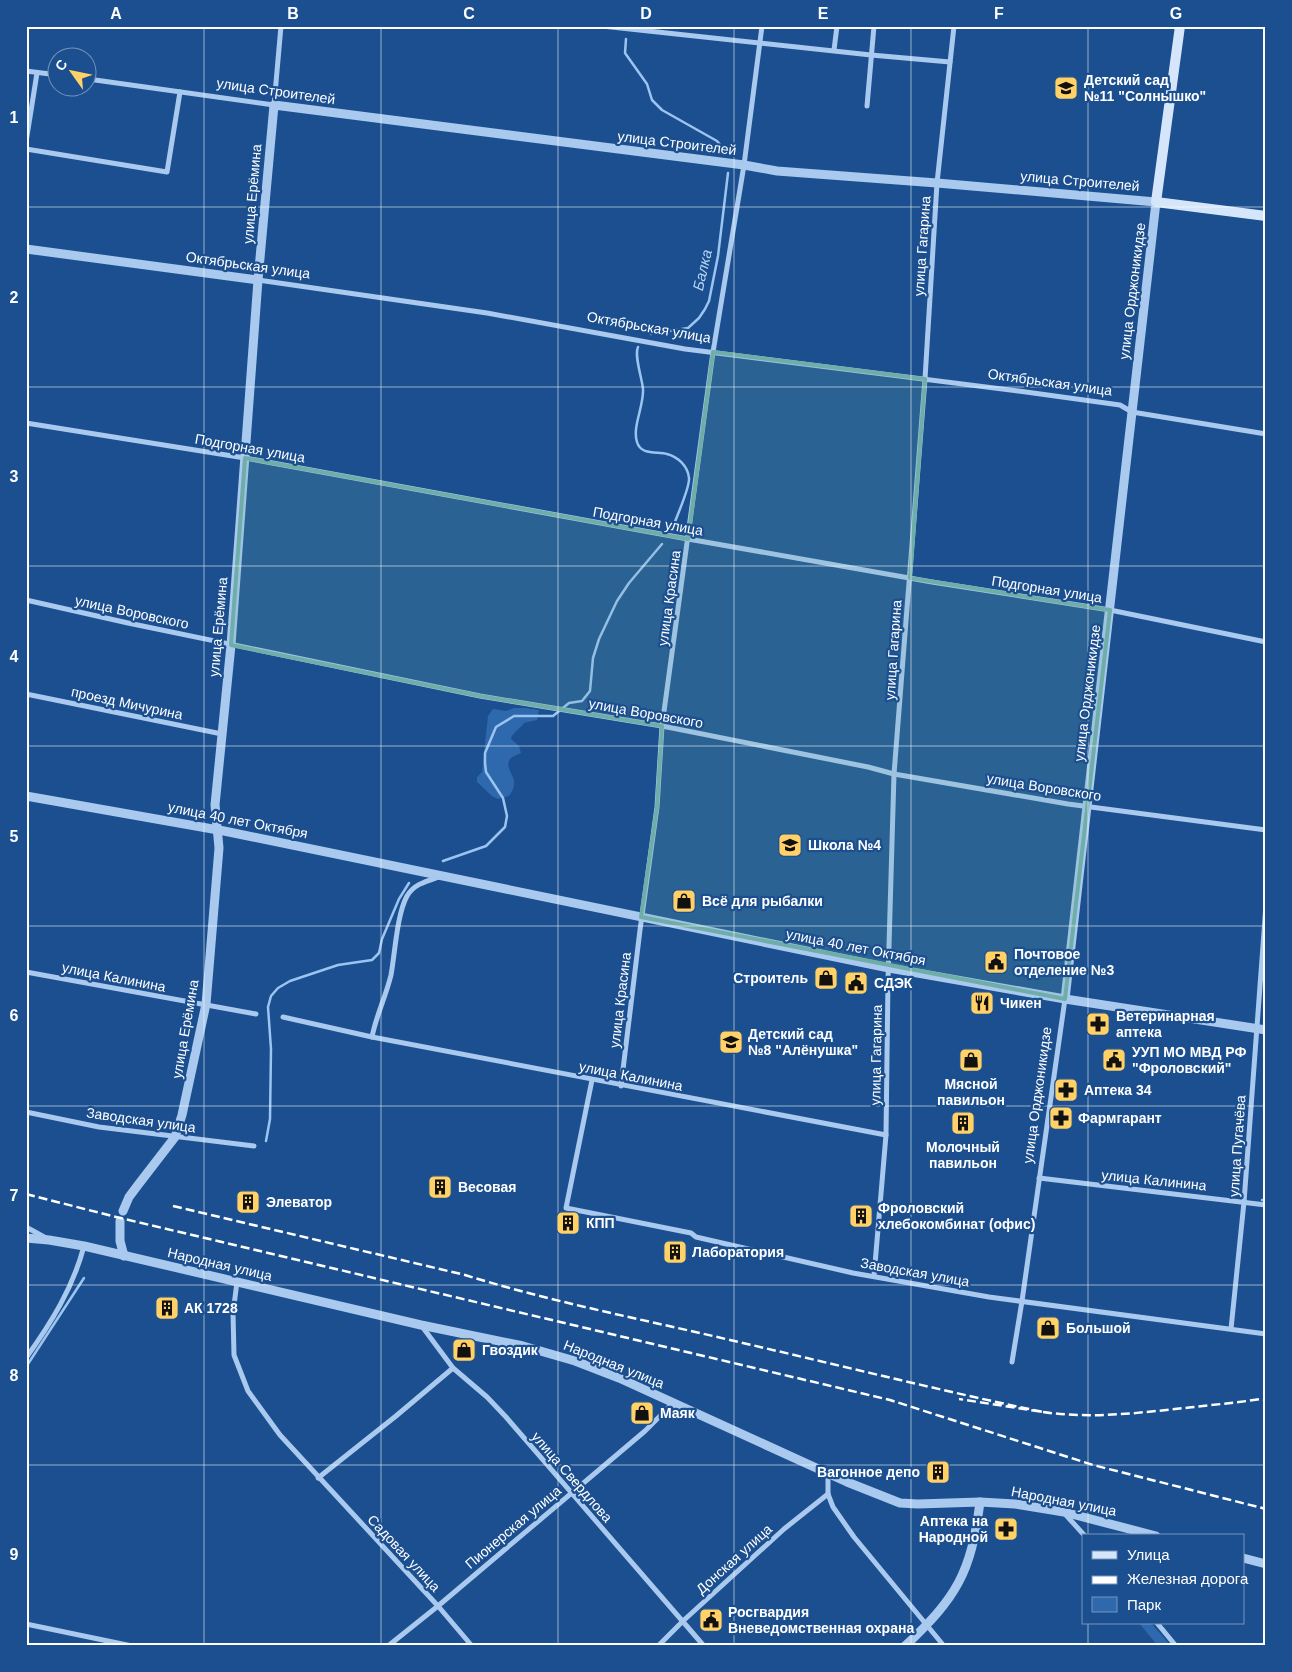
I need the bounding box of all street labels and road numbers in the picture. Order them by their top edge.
street label: улица Строителей [216,75,336,107]
street label: улица Строителей [617,128,737,158]
street label: улица Ерёмина [240,143,264,245]
street label: улица Строителей [1020,168,1140,194]
street label: улица Гагарина [911,195,934,297]
street label: улица Орджоникидзе [1116,221,1148,360]
street label: Октябрьская улица [185,248,311,282]
street label: Октябрьская улица [586,308,712,346]
street label: Октябрьская улица [987,365,1113,399]
street label: Подгорная улица [194,430,307,466]
street label: Подгорная улица [592,503,705,539]
street label: улица Красина [654,549,684,647]
street label: Подгорная улица [991,572,1104,606]
street label: улица Ерёмина [206,576,230,678]
street label: улица Воровского [74,592,191,632]
street label: улица Гагарина [882,599,905,701]
street label: улица Орджоникидзе [1071,623,1103,762]
street label: проезд Мичурина [70,683,184,723]
street label: улица Воровского [587,695,705,731]
street label: улица Воровского [985,770,1103,804]
street label: улица 40 лет Октября [167,799,309,841]
street label: улица 40 лет Октября [785,926,927,968]
street label: улица Красина [606,951,634,1049]
street label: улица Калинина [61,959,167,995]
street label: улица Ерёмина [168,978,202,1080]
street label: улица Гагарина [867,1004,885,1105]
street label: улица Орджоникидзе [1019,1025,1055,1164]
street label: улица Калинина [578,1058,684,1094]
street label: улица Пугачёва [1225,1094,1249,1197]
street label: Заводская улица [85,1104,197,1136]
street label: улица Калинина [1101,1167,1207,1193]
street label: Народная улица [166,1244,274,1284]
street label: Заводская улица [859,1255,971,1289]
street label: Народная улица [561,1337,667,1392]
street label: улица Свердлова [528,1429,616,1526]
street label: Пионерская улица [462,1482,564,1572]
street label: Народная улица [1010,1483,1118,1519]
street label: Садовая улица [364,1511,444,1595]
street label: Донская улица [693,1521,775,1597]

